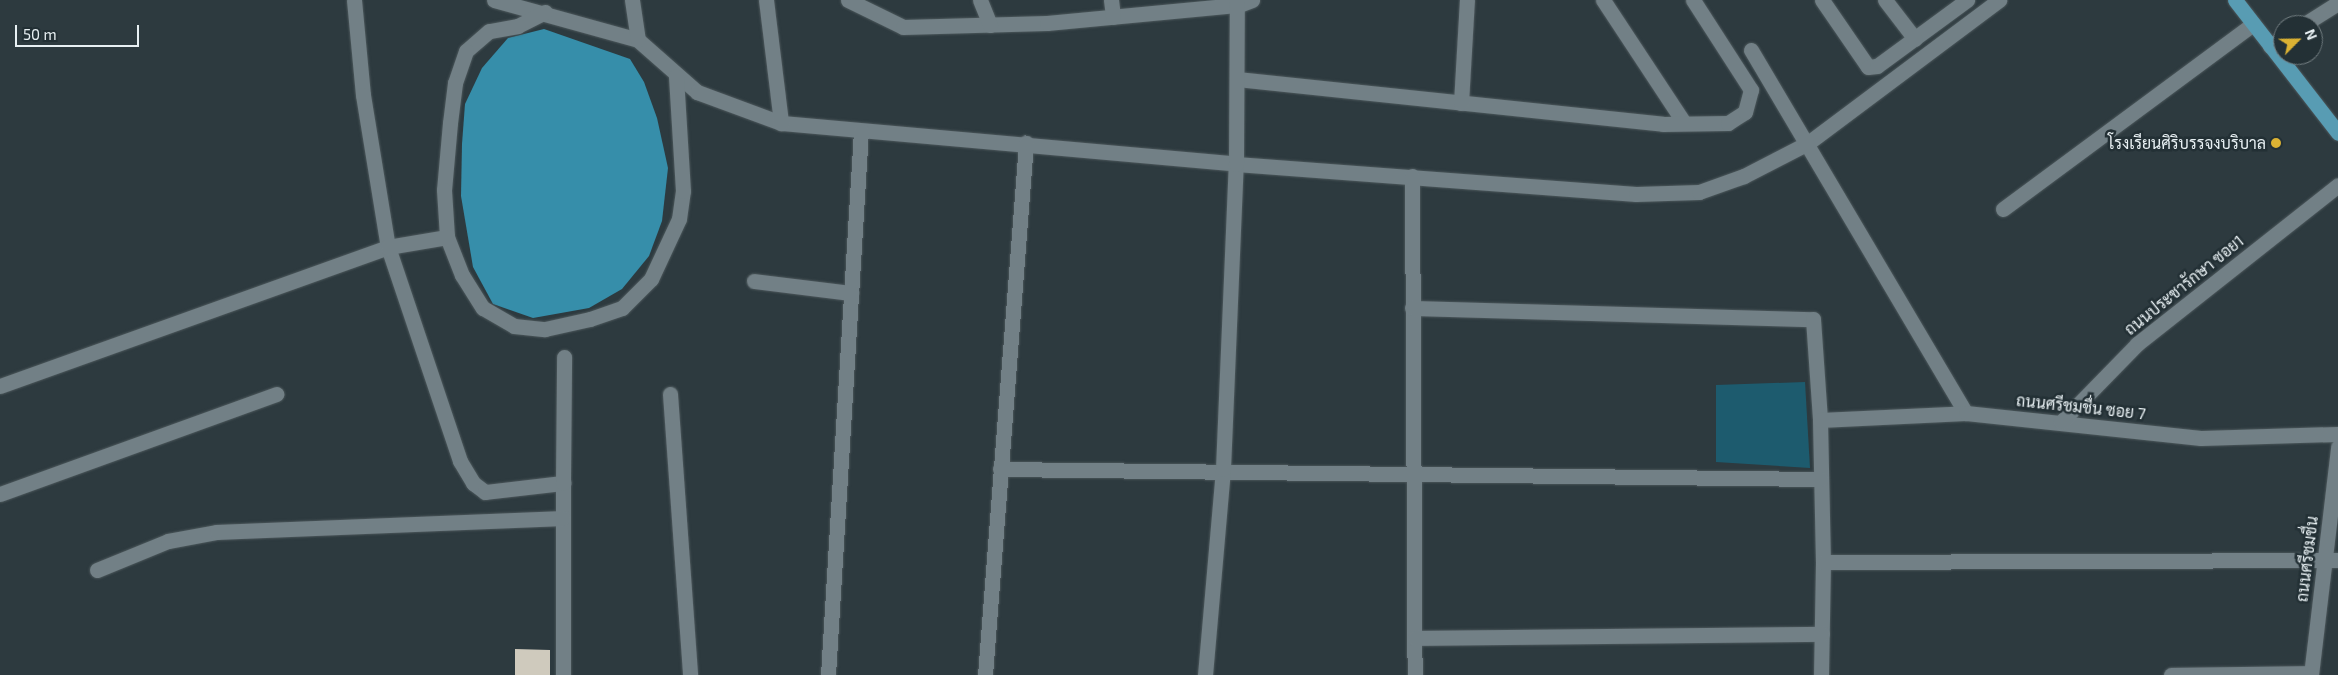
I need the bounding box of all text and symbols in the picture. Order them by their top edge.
scale bar [18,15,141,47]
north arrow [2273,15,2323,65]
text: 50 m [23,25,57,43]
text: N [2302,26,2321,42]
place label: โรงเรียนศิริบรรจงบริบาล [2108,133,2266,153]
marker: โรงเรียนศิริบรรจงบริบาล [2270,137,2282,149]
street label: ถนนประชารักษา ซอย1 [2121,231,2247,339]
street label: ถนนศรีชมชื่น ซอย 7 [2015,391,2147,423]
street label: ถนนศรีชมชื่น [2292,515,2322,603]

